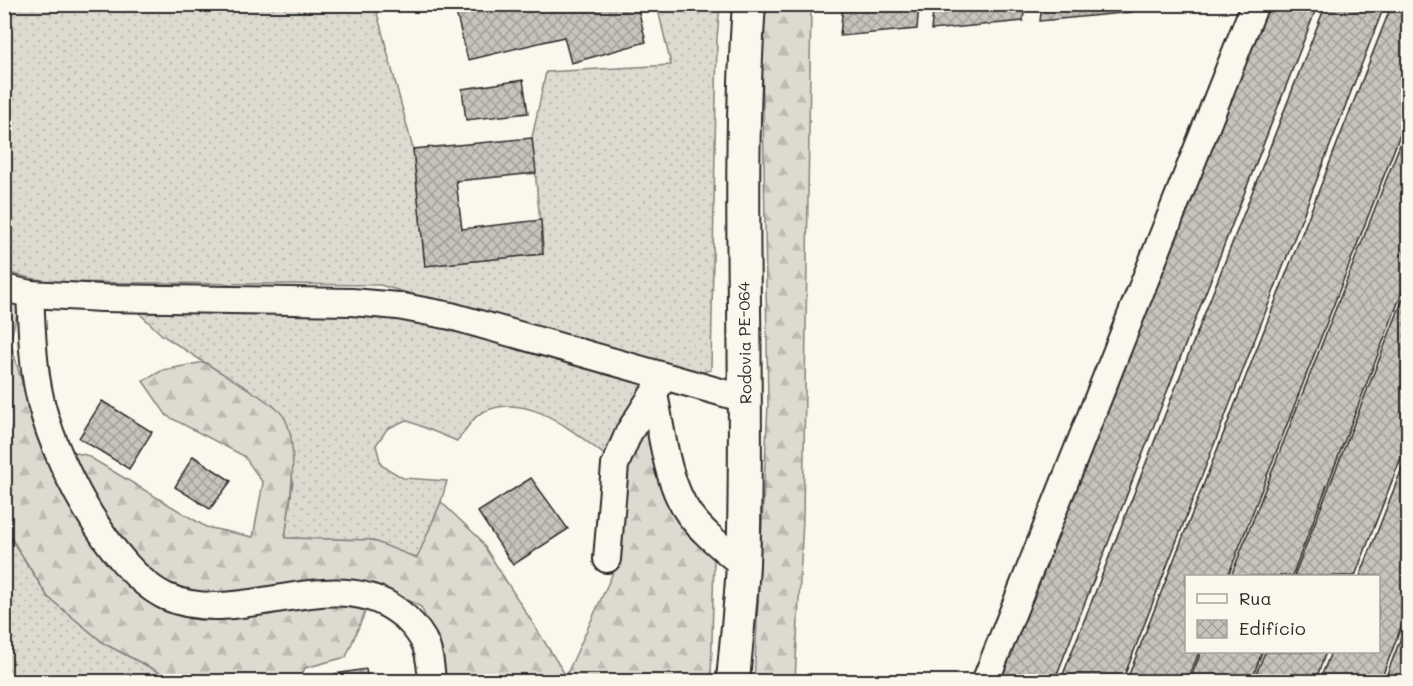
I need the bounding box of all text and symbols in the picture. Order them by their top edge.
street label: Rodovia PE-064 [732,281,756,404]
legend [1185,575,1380,653]
text: Rua [1239,586,1272,610]
text: Edifício [1239,616,1306,640]

